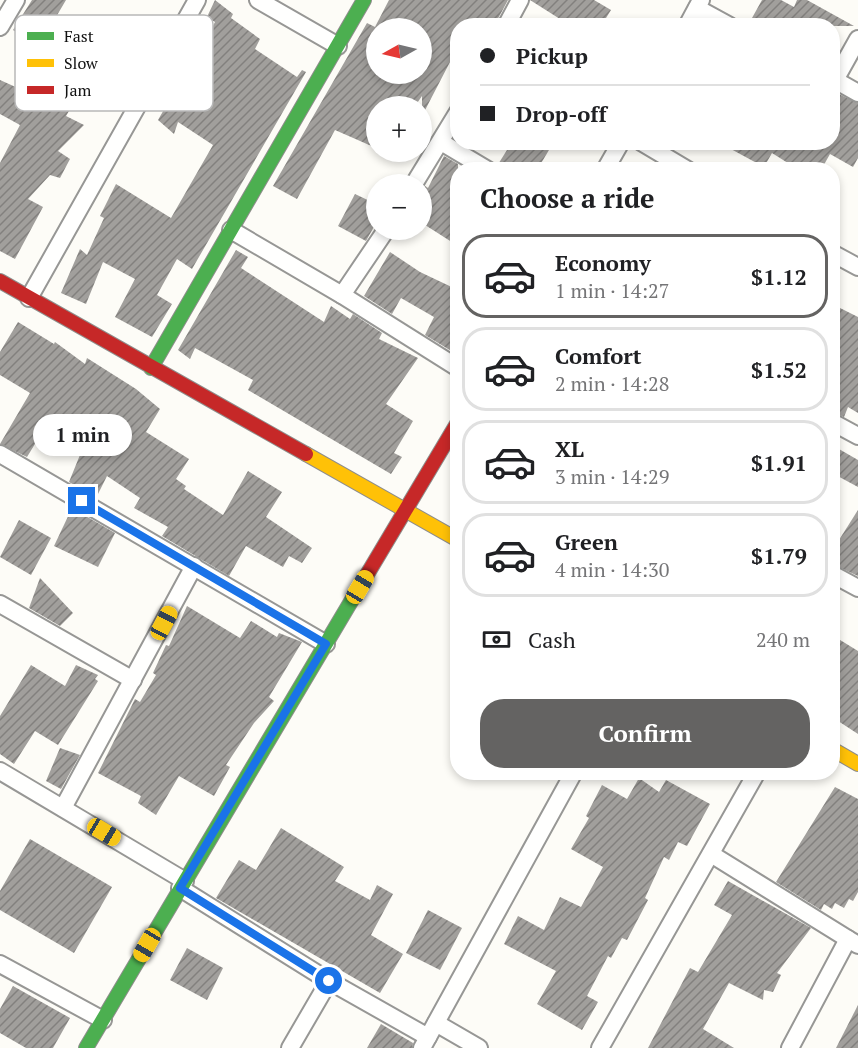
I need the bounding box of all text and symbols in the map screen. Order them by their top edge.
legend [15,15,213,111]
north arrow [366,18,432,84]
map controls [366,18,432,240]
text: Fast [64,25,94,47]
text: Pickup [516,41,588,70]
text: Slow [64,52,98,74]
text: Jam [64,79,92,101]
button: + [366,96,432,162]
text: Drop-off [516,99,607,128]
button: − [366,174,432,240]
text: Choose a ride [480,180,655,216]
text: Economy [555,248,651,277]
icon: car [483,249,537,303]
text: $1.12 [751,262,807,291]
text: 1 min · 14:27 [555,277,669,304]
text: Comfort [555,341,641,370]
icon: car [483,342,537,396]
text: $1.52 [751,355,807,384]
text: 2 min · 14:28 [555,370,669,397]
callout: 1 min [32,414,132,456]
text: 1 min [55,421,110,448]
text: XL [555,434,584,463]
icon: car [483,435,537,489]
text: $1.91 [751,448,807,477]
text: 3 min · 14:29 [555,463,669,490]
route end [68,487,95,514]
text: Green [555,527,618,556]
icon: car [483,528,537,582]
text: $1.79 [751,541,807,570]
text: 4 min · 14:30 [555,556,669,583]
car [343,567,377,607]
car [148,603,180,643]
icon: cash [480,623,513,656]
text: Cash [528,625,576,654]
text: 240 m [756,626,810,653]
button: Confirm [480,699,810,768]
car [84,815,124,849]
car [130,925,164,965]
route start [315,967,342,994]

